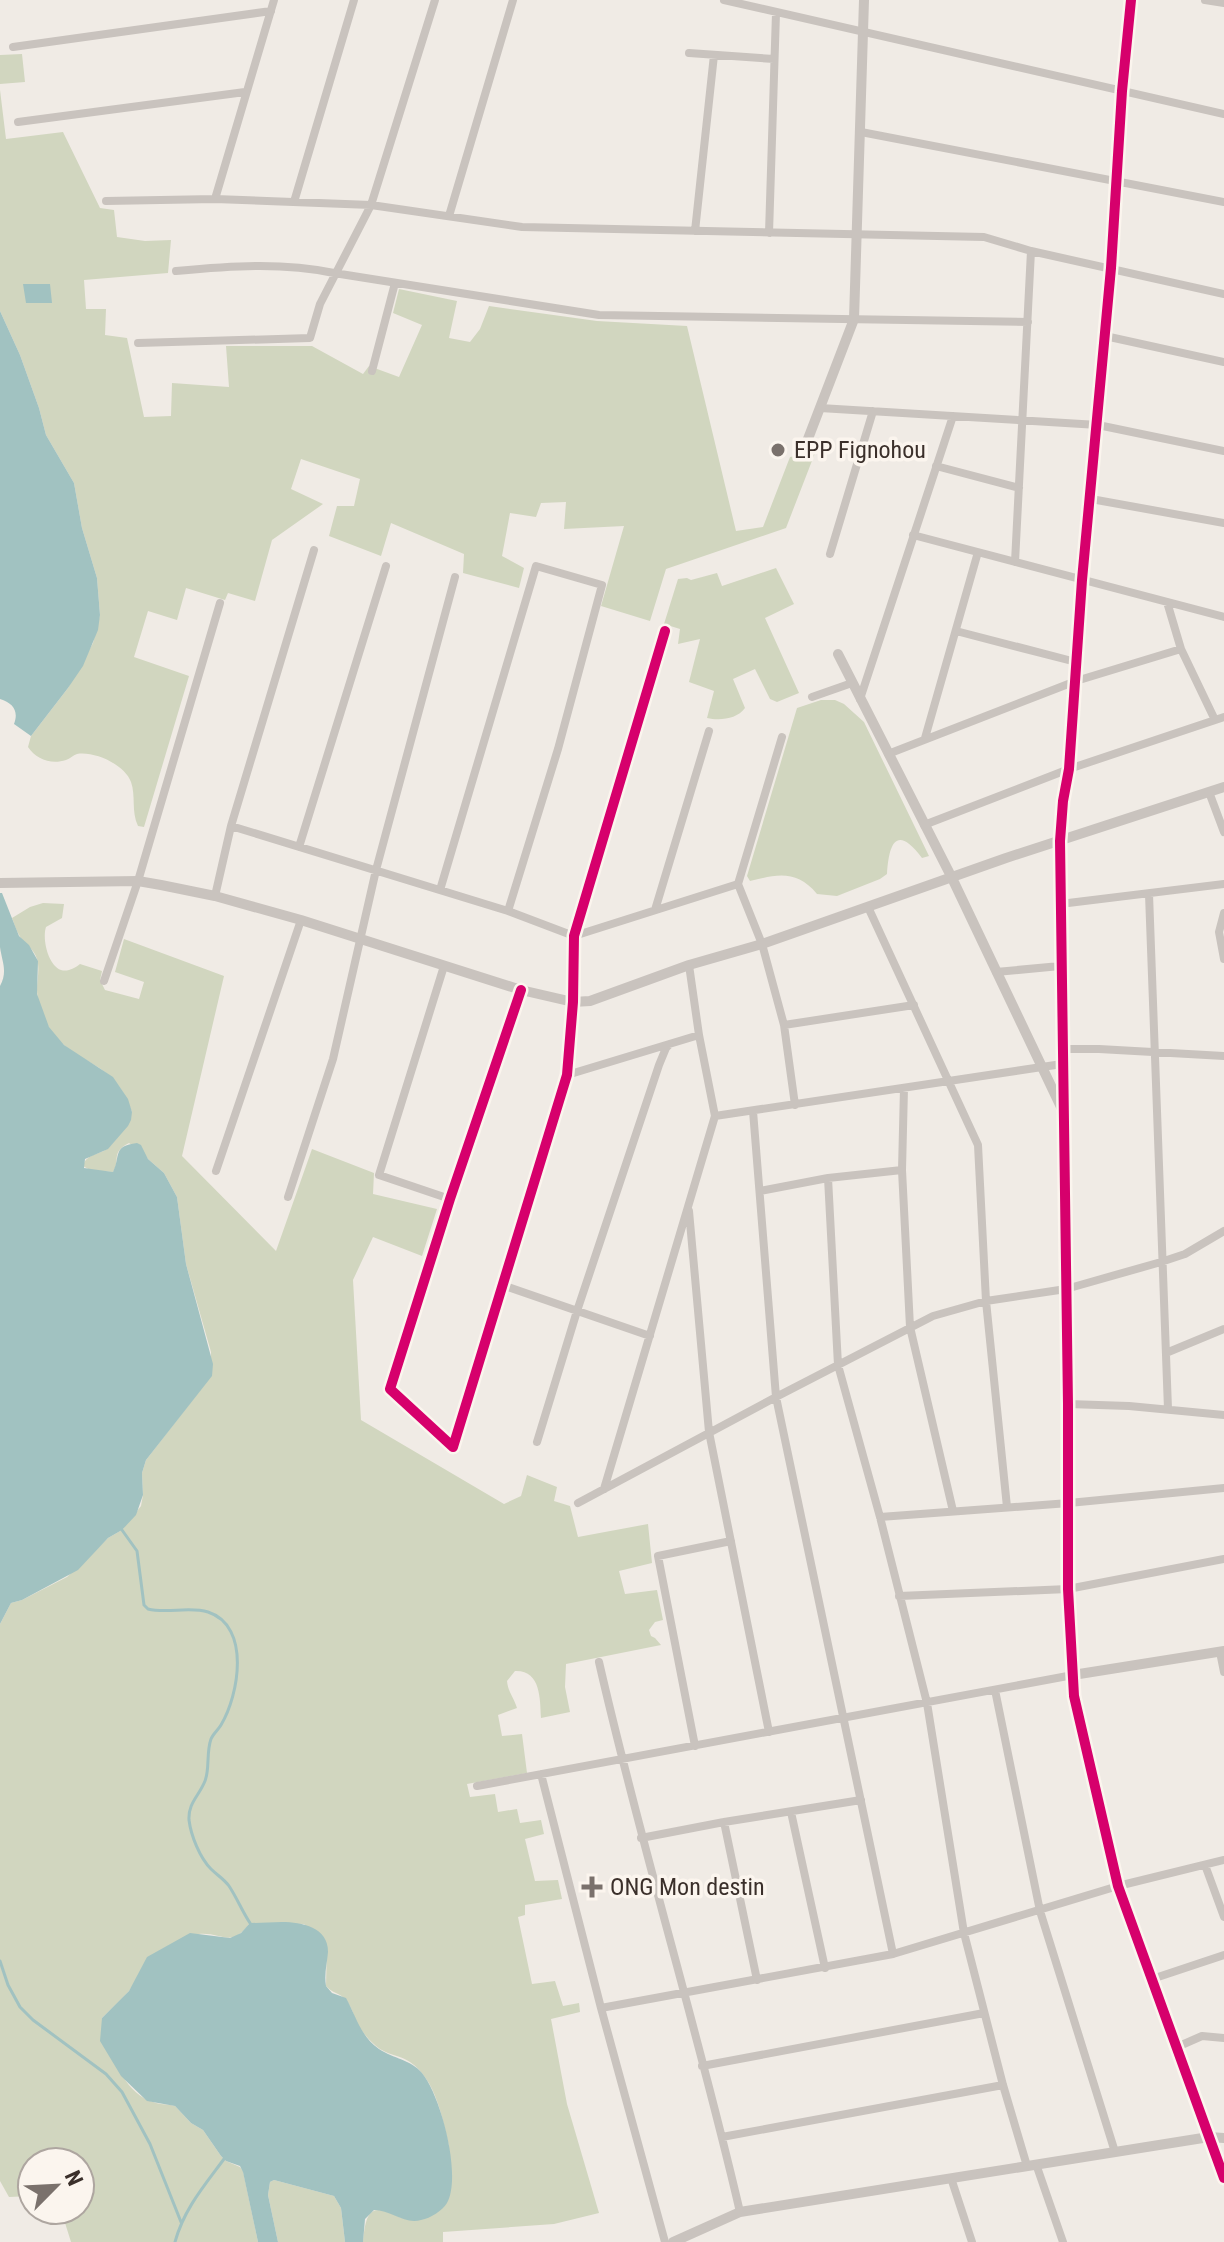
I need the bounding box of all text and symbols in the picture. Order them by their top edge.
place label: EPP Fignohou [794,436,926,464]
marker: EPP Fignohou [769,441,787,459]
place label: ONG Mon destin [610,1873,765,1901]
marker: ONG Mon destin [581,1876,603,1898]
north arrow [16,2146,96,2226]
text: N [60,2167,88,2189]

